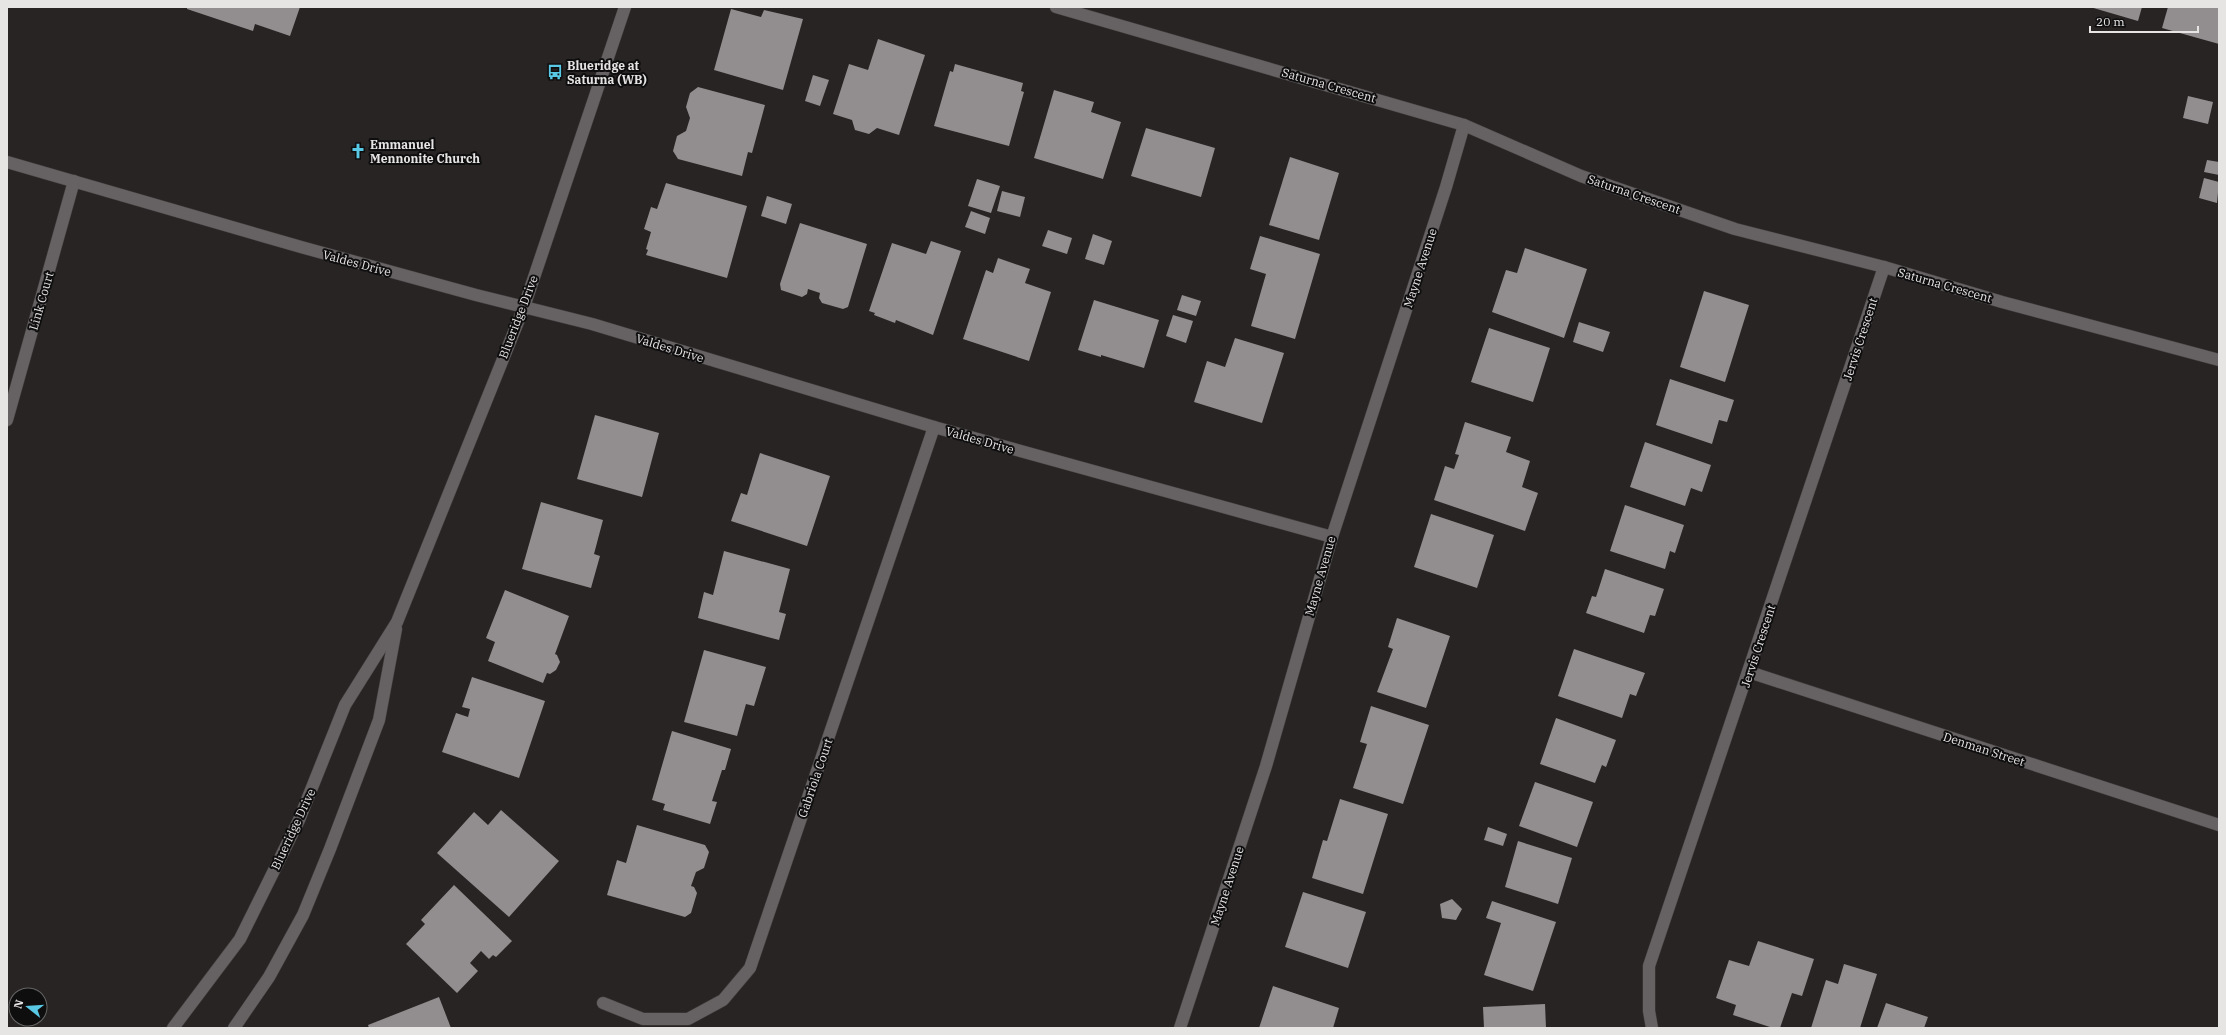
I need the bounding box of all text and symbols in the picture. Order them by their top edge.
scale bar [2090,8,2198,34]
text: 20 m [2096,14,2125,29]
place label: Blueridge at Saturna (WB) [567,58,647,87]
bus stop icon: Blueridge at Saturna (WB) [546,63,564,81]
street label: Saturna Crescent [1280,64,1378,106]
place label: Emmanuel Mennonite Church [370,137,480,166]
church icon: Emmanuel Mennonite Church [349,142,367,160]
street label: Saturna Crescent [1586,171,1682,217]
street label: Mayne Avenue [1400,227,1440,309]
street label: Valdes Drive [321,247,393,279]
street label: Saturna Crescent [1896,264,1994,306]
street label: Link Court [26,270,56,332]
street label: Blueridge Drive [495,273,541,361]
street label: Jervis Crescent [1840,296,1880,382]
street label: Valdes Drive [634,331,706,365]
street label: Valdes Drive [944,423,1016,457]
street label: Mayne Avenue [1301,534,1339,618]
street label: Jervis Crescent [1738,603,1778,689]
street label: Denman Street [1941,729,2027,769]
street label: Gabriola Court [794,736,836,820]
street label: Blueridge Drive [268,786,318,872]
street label: Mayne Avenue [1207,845,1247,927]
north arrow [8,987,48,1027]
text: N [10,998,26,1010]

